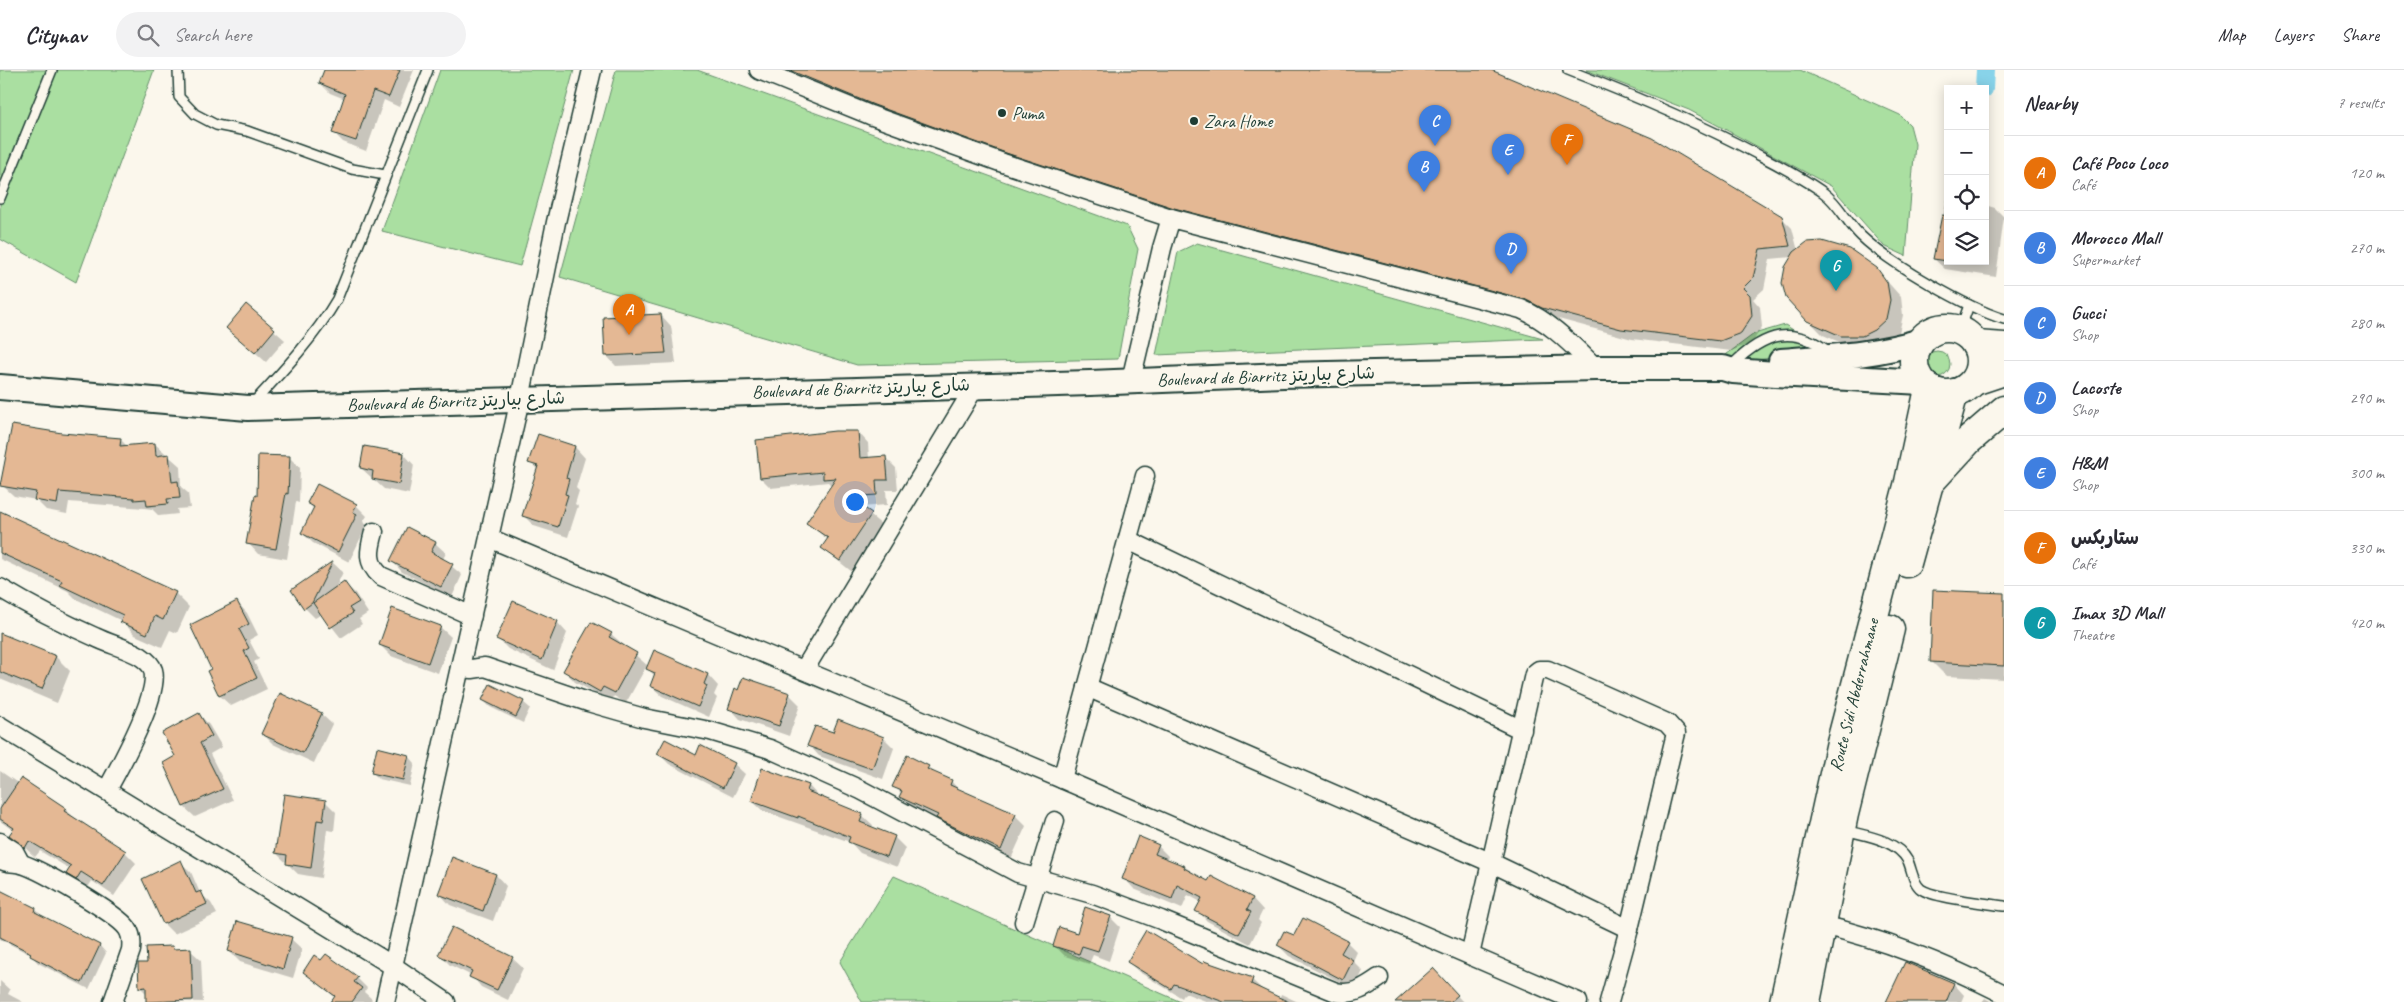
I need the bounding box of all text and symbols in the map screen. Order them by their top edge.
search box [116,12,466,57]
text: Citynav [25,20,86,50]
icon: search [134,21,162,49]
text: Search here [174,23,251,47]
text: Map [2218,24,2246,46]
text: Layers [2274,24,2313,46]
text: Share [2341,24,2379,46]
map controls [1944,85,1989,265]
button: + [1944,85,1989,130]
text: Nearby [2024,90,2077,116]
text: 7 results [2337,93,2384,113]
place label: Puma [1012,102,1046,124]
pin: C [1419,105,1451,146]
marker: Puma [996,107,1008,119]
place label: Zara Home [1204,110,1273,132]
marker: Zara Home [1188,115,1200,127]
pin: F [1551,124,1583,165]
button: − [1944,130,1989,175]
pin: E [1492,134,1524,175]
pin: B [1408,151,1440,192]
text: Café Poco Loco [2071,151,2167,175]
text: A [2036,163,2044,183]
text: 120 m [2350,163,2384,183]
button: locate [1944,175,1989,220]
text: Café [2071,175,2095,195]
button: layers [1944,220,1989,265]
text: Morocco Mall [2071,226,2160,250]
pin: D [1495,233,1527,274]
text: B [2036,238,2044,258]
text: 270 m [2350,238,2384,258]
pin: G [1820,250,1852,291]
text: Supermarket [2071,250,2139,270]
pin: A [613,294,645,335]
text: Gucci [2071,301,2105,325]
text: C [2036,313,2044,333]
text: 280 m [2350,313,2384,333]
text: Shop [2071,325,2098,345]
street label: Boulevard de Biarritz شارع بياريتز [1157,361,1375,392]
street label: Boulevard de Biarritz شارع بياريتز [752,373,970,404]
text: Lacoste [2071,376,2121,400]
street label: Boulevard de Biarritz شارع بياريتز [347,386,565,417]
text: D [2035,388,2045,408]
text: 290 m [2350,388,2384,408]
text: Shop [2071,400,2098,420]
text: H&M [2071,451,2106,475]
text: E [2036,463,2044,483]
text: 300 m [2350,463,2384,483]
text: Shop [2071,475,2098,495]
your location [842,489,868,515]
text: ستاربكس [2071,526,2139,550]
text: F [2036,538,2044,558]
text: 330 m [2350,538,2384,558]
text: Café [2071,554,2095,574]
text: Imax 3D Mall [2071,601,2163,625]
text: G [2036,613,2044,633]
text: 420 m [2350,613,2384,633]
street label: Route Sidi Abderrahmane [1824,615,1884,774]
text: Theatre [2071,625,2114,645]

